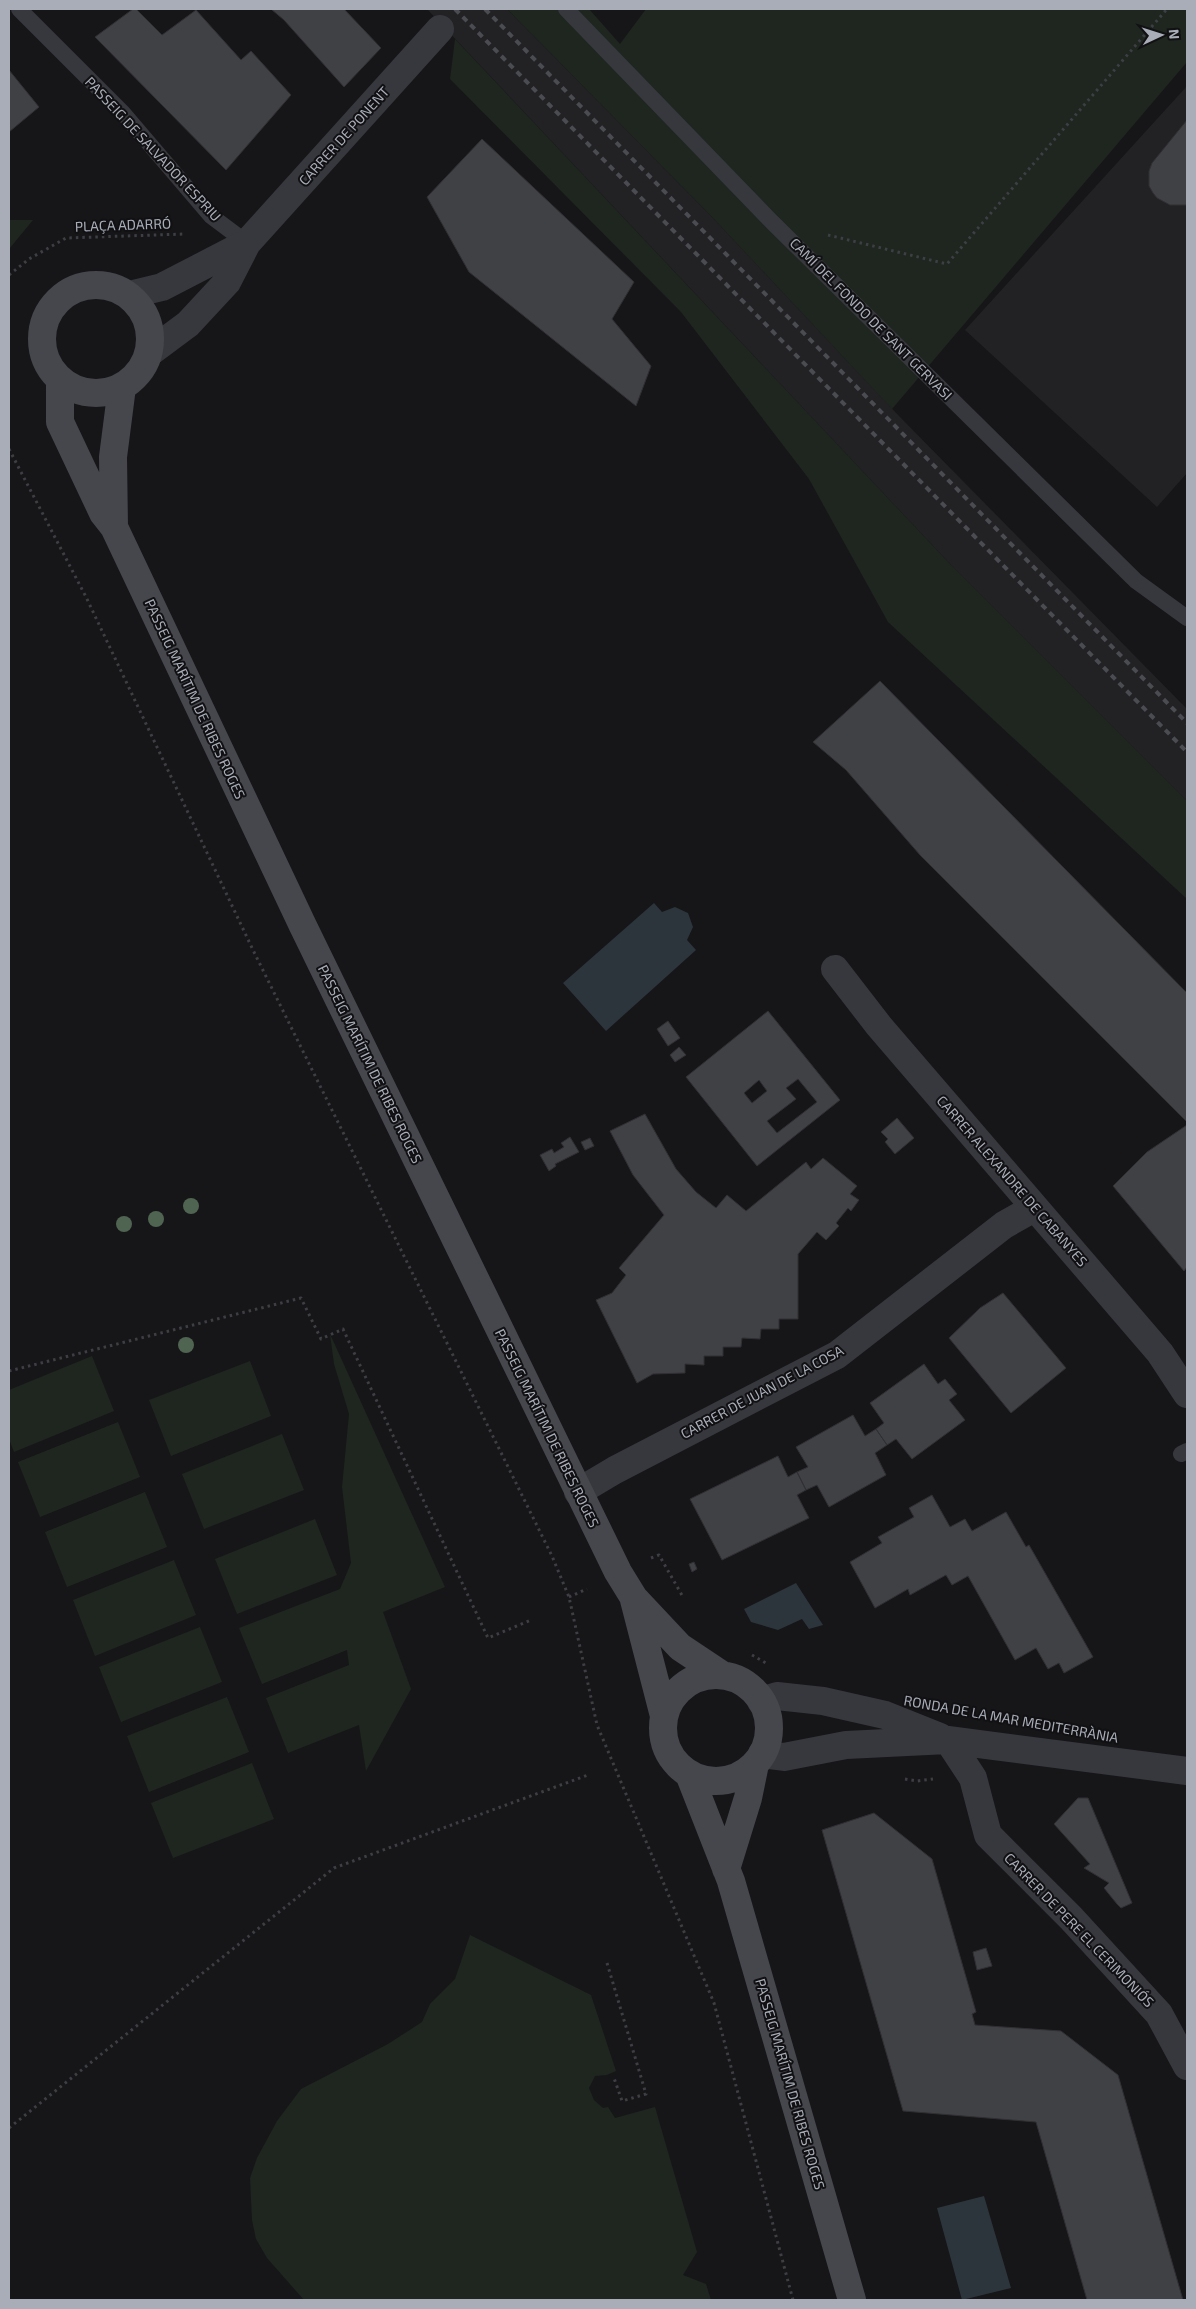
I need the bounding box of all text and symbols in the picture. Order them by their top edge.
north arrow [1136,10,1186,60]
text: N [1166,28,1183,40]
street label: PASSEIG DE SALVADOR ESPRIU [82,73,225,224]
street label: CARRER DE PONENT [295,83,393,189]
street label: PLAÇA ADARRÓ [74,214,172,236]
street label: CAMÍ DEL FONDO DE SANT GERVASI [787,234,956,403]
street label: PASSEIG MARÍTIM DE RIBES ROGES [142,596,249,802]
street label: PASSEIG MARÍTIM DE RIBES ROGES [315,962,426,1166]
street label: CARRER ALEXANDRE DE CABANYES [934,1092,1091,1270]
street label: PASSEIG MARÍTIM DE RIBES ROGES [492,1326,603,1530]
street label: CARRER DE JUAN DE LA COSA [677,1341,846,1442]
street label: RONDA DE LA MAR MEDITERRÀNIA [902,1691,1120,1746]
street label: CARRER DE PERE EL CERIMONIÓS [1001,1849,1158,2010]
street label: PASSEIG MARÍTIM DE RIBES ROGES [752,1976,829,2191]

